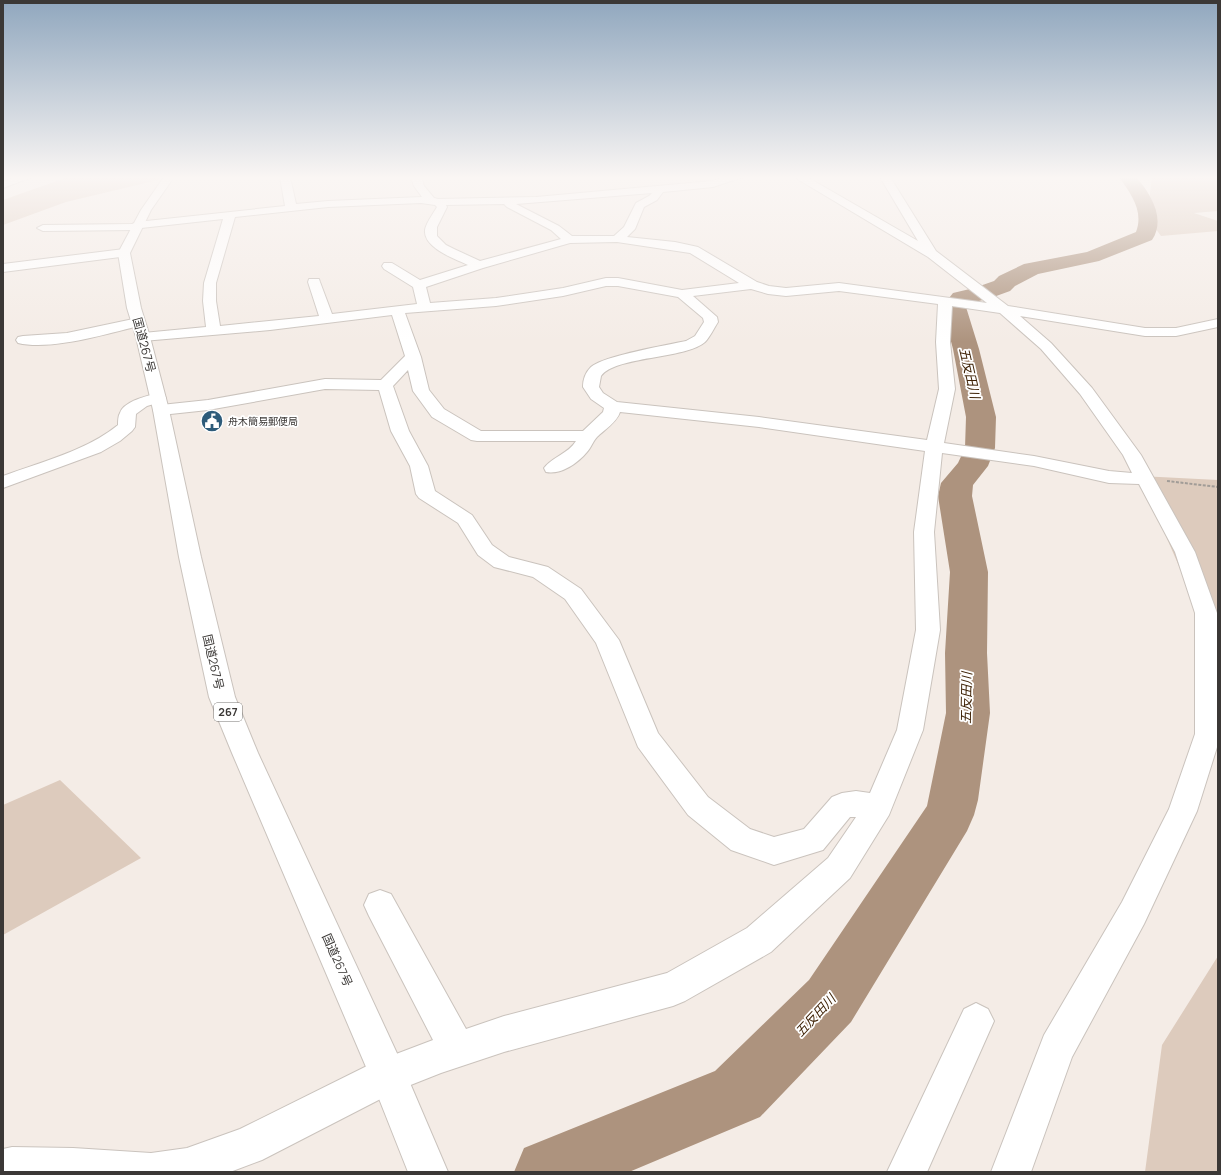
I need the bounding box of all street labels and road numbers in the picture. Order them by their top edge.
street label: 国道267号 [129,315,160,374]
street label: 国道267号 [199,633,228,691]
road number: 267 [214,703,242,721]
street label: 国道267号 [318,931,357,989]

